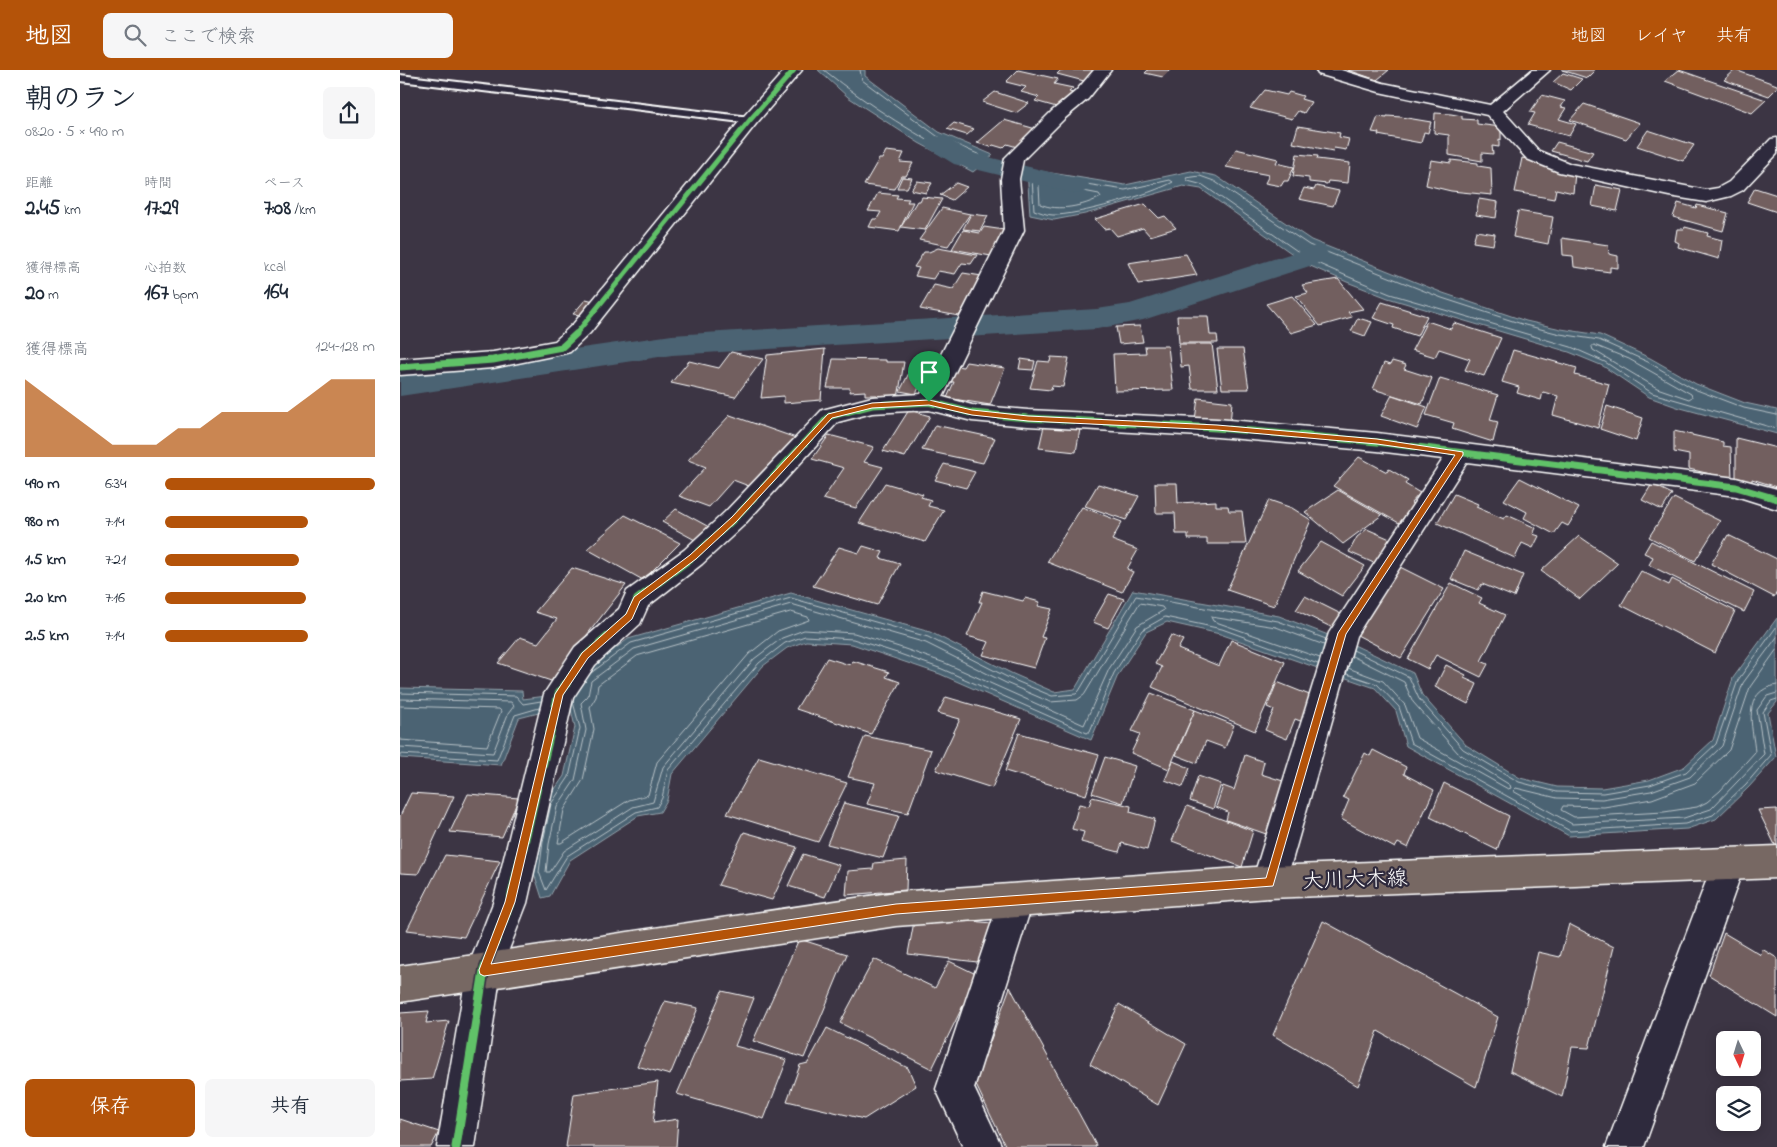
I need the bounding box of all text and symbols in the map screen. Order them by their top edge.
search box [103,13,453,58]
text: 地図 [25,20,73,55]
icon: search [121,21,149,49]
text: ここで検索 [161,24,256,51]
text: 地図 [1571,24,1607,50]
text: レイヤ [1635,24,1688,50]
text: 共有 [1716,24,1752,50]
text: 朝のラン [25,80,137,121]
button: share [323,87,375,139]
text: 08:20 · 5 × 490 m [25,120,124,144]
text: 距離 [25,173,53,194]
text: 時間 [144,173,172,194]
text: ペース [264,173,305,194]
text: 2.45 [25,194,60,224]
text: 17:29 [144,194,178,224]
text: 7:08 [264,194,291,224]
text: km [60,200,81,221]
text: /km [291,200,316,221]
text: kcal [264,257,286,278]
text: 獲得標高 [25,258,81,279]
text: 心拍数 [144,258,186,279]
text: 164 [264,278,288,308]
text: 20 [25,279,45,309]
text: 167 [144,279,169,309]
text: m [45,285,59,306]
text: bpm [169,285,198,306]
text: 124–128 m [315,335,375,359]
text: 獲得標高 [25,338,89,362]
pin [908,351,950,402]
icon: arrive [915,358,943,386]
text: 490 m [25,472,60,496]
text: 6:34 [105,472,127,496]
text: 980 m [25,510,59,534]
text: 7:14 [105,510,125,534]
text: 1.5 km [25,548,66,572]
text: 7:21 [105,548,126,572]
text: 2.0 km [25,586,67,610]
text: 7:16 [105,586,125,610]
text: 2.5 km [25,624,69,648]
text: 7:14 [105,624,125,648]
street label: 大川大木線 [1302,864,1408,898]
north arrow [1716,1031,1761,1076]
map controls [1716,1031,1761,1131]
button: 保存 [25,1079,195,1137]
button: 共有 [205,1079,375,1137]
button: layers [1716,1086,1761,1131]

